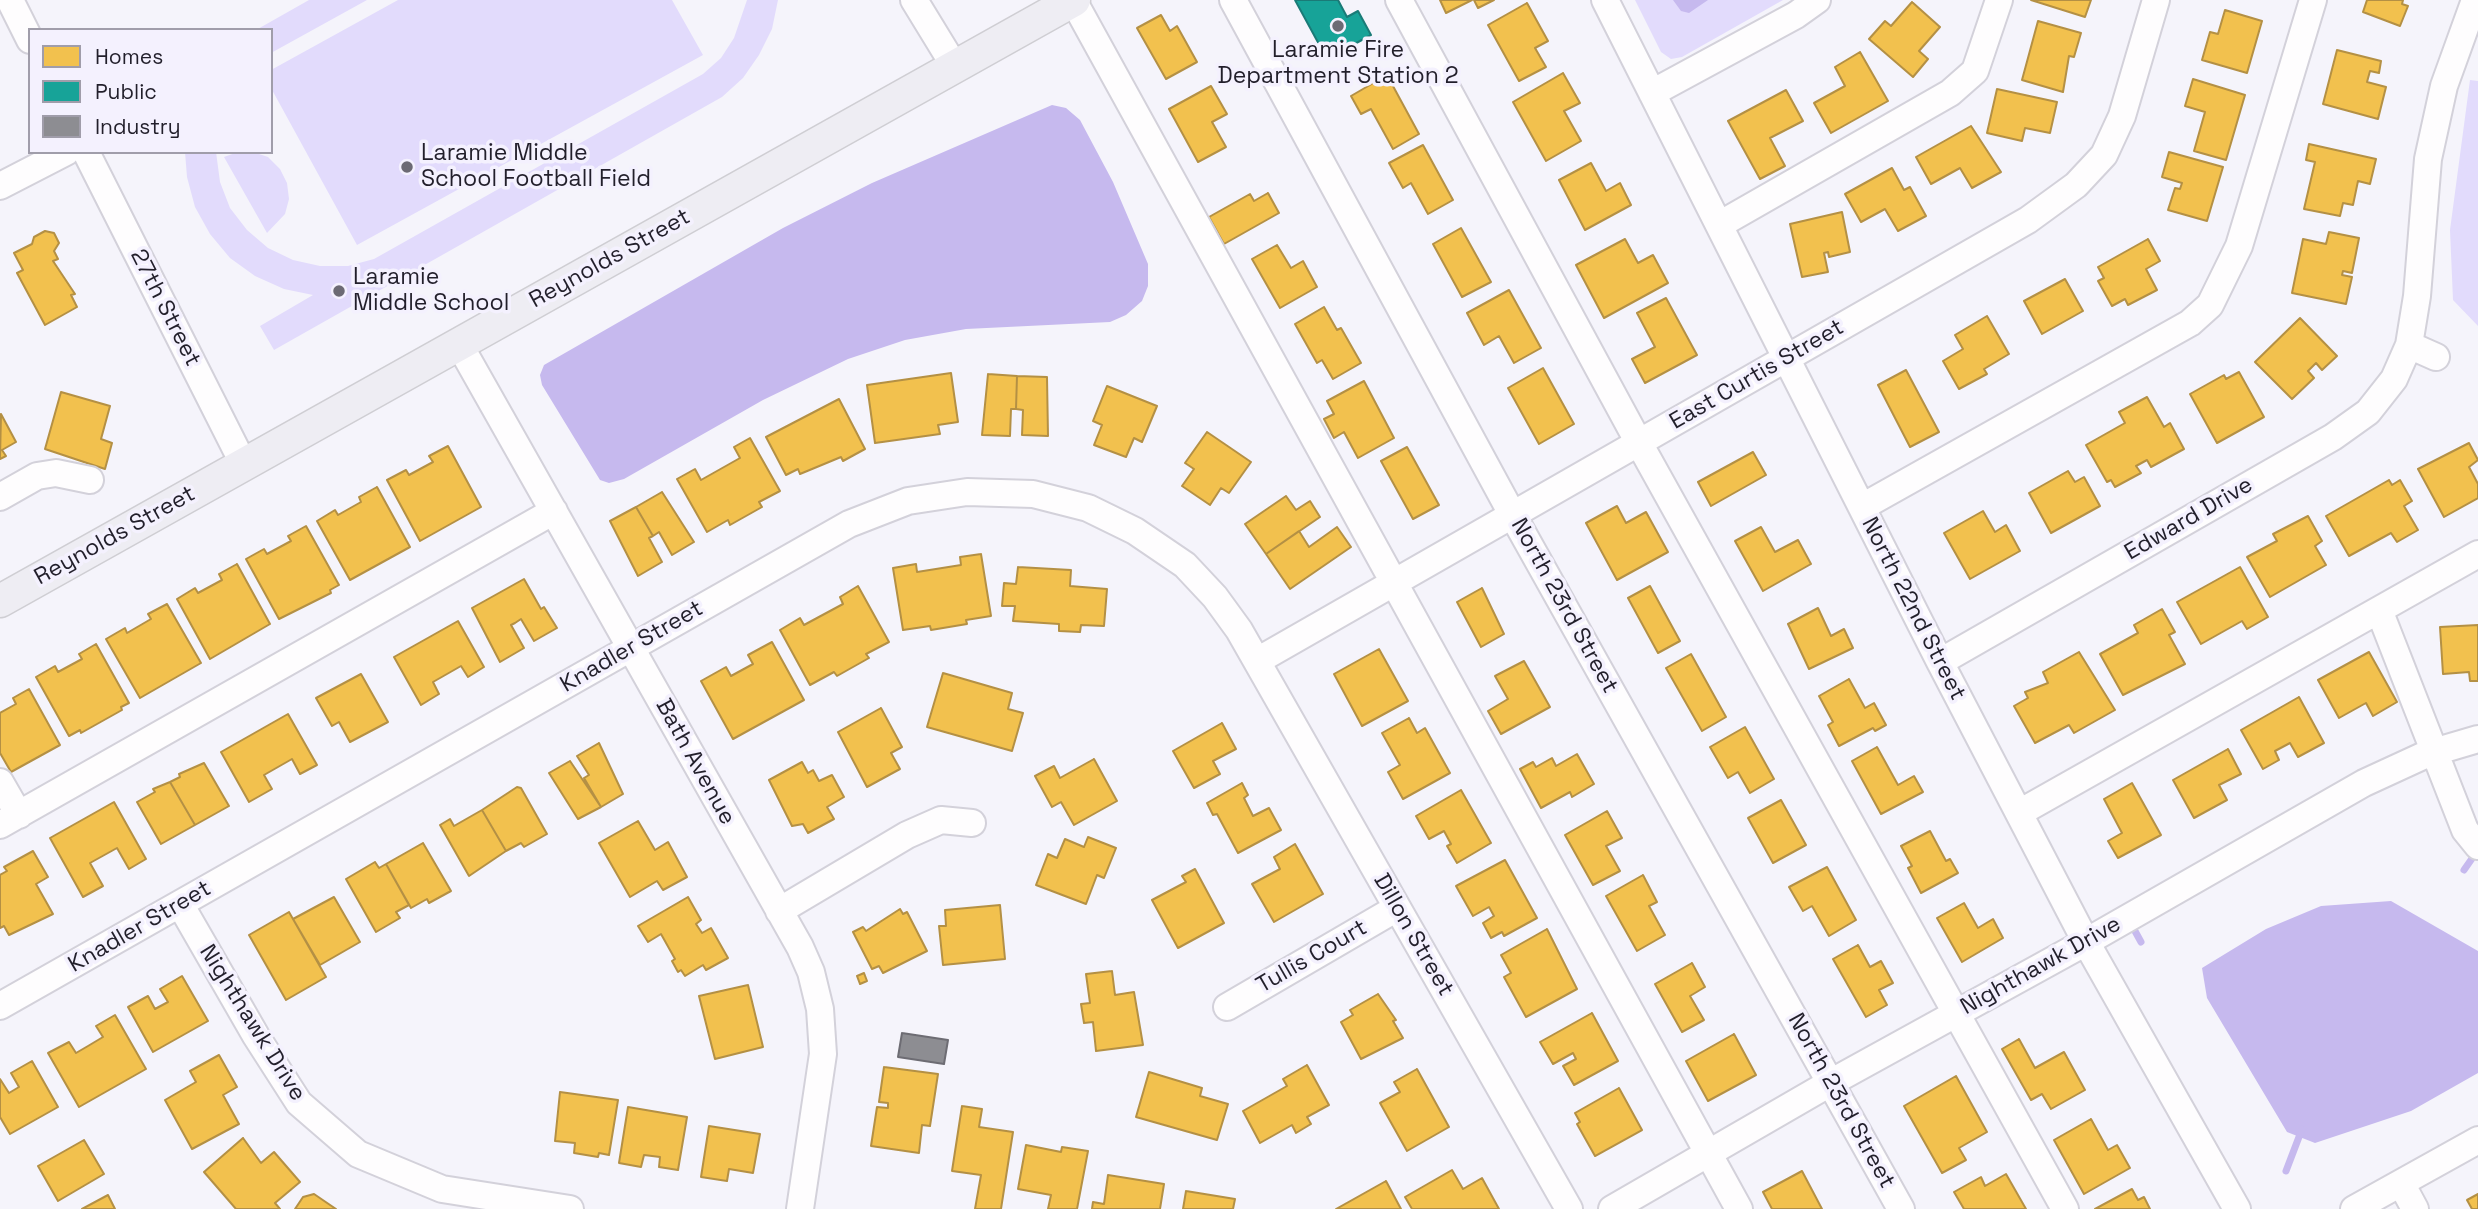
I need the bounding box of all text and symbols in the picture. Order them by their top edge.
marker: Laramie Fire Department Station 2 [1330,18,1346,34]
legend [28,28,273,154]
place label: Laramie Fire Department Station 2 [1217,37,1459,91]
text: Homes [95,43,163,70]
text: Public [95,78,157,105]
text: Industry [95,113,181,140]
place label: Laramie Middle School Football Field [421,140,651,194]
marker: Laramie Middle School Football Field [399,159,415,175]
street label: Reynolds Street [525,203,695,315]
street label: 27th Street [124,245,206,371]
place label: Laramie Middle School [353,264,509,318]
marker: Laramie Middle School [331,283,347,299]
street label: East Curtis Street [1665,314,1849,436]
street label: Edward Drive [2120,471,2258,567]
street label: Reynolds Street [30,480,200,592]
street label: North 22nd Street [1855,513,1971,705]
street label: North 23rd Street [1504,514,1624,698]
street label: Knadler Street [556,595,708,699]
street label: Bath Avenue [649,694,741,830]
street label: Dillon Street [1367,869,1459,1001]
street label: Knadler Street [64,875,216,979]
street label: Nighthawk Drive [1956,911,2126,1021]
street label: Tullis Court [1252,914,1372,1000]
street label: Nighthawk Drive [193,940,311,1106]
street label: North 23rd Street [1781,1009,1901,1193]

